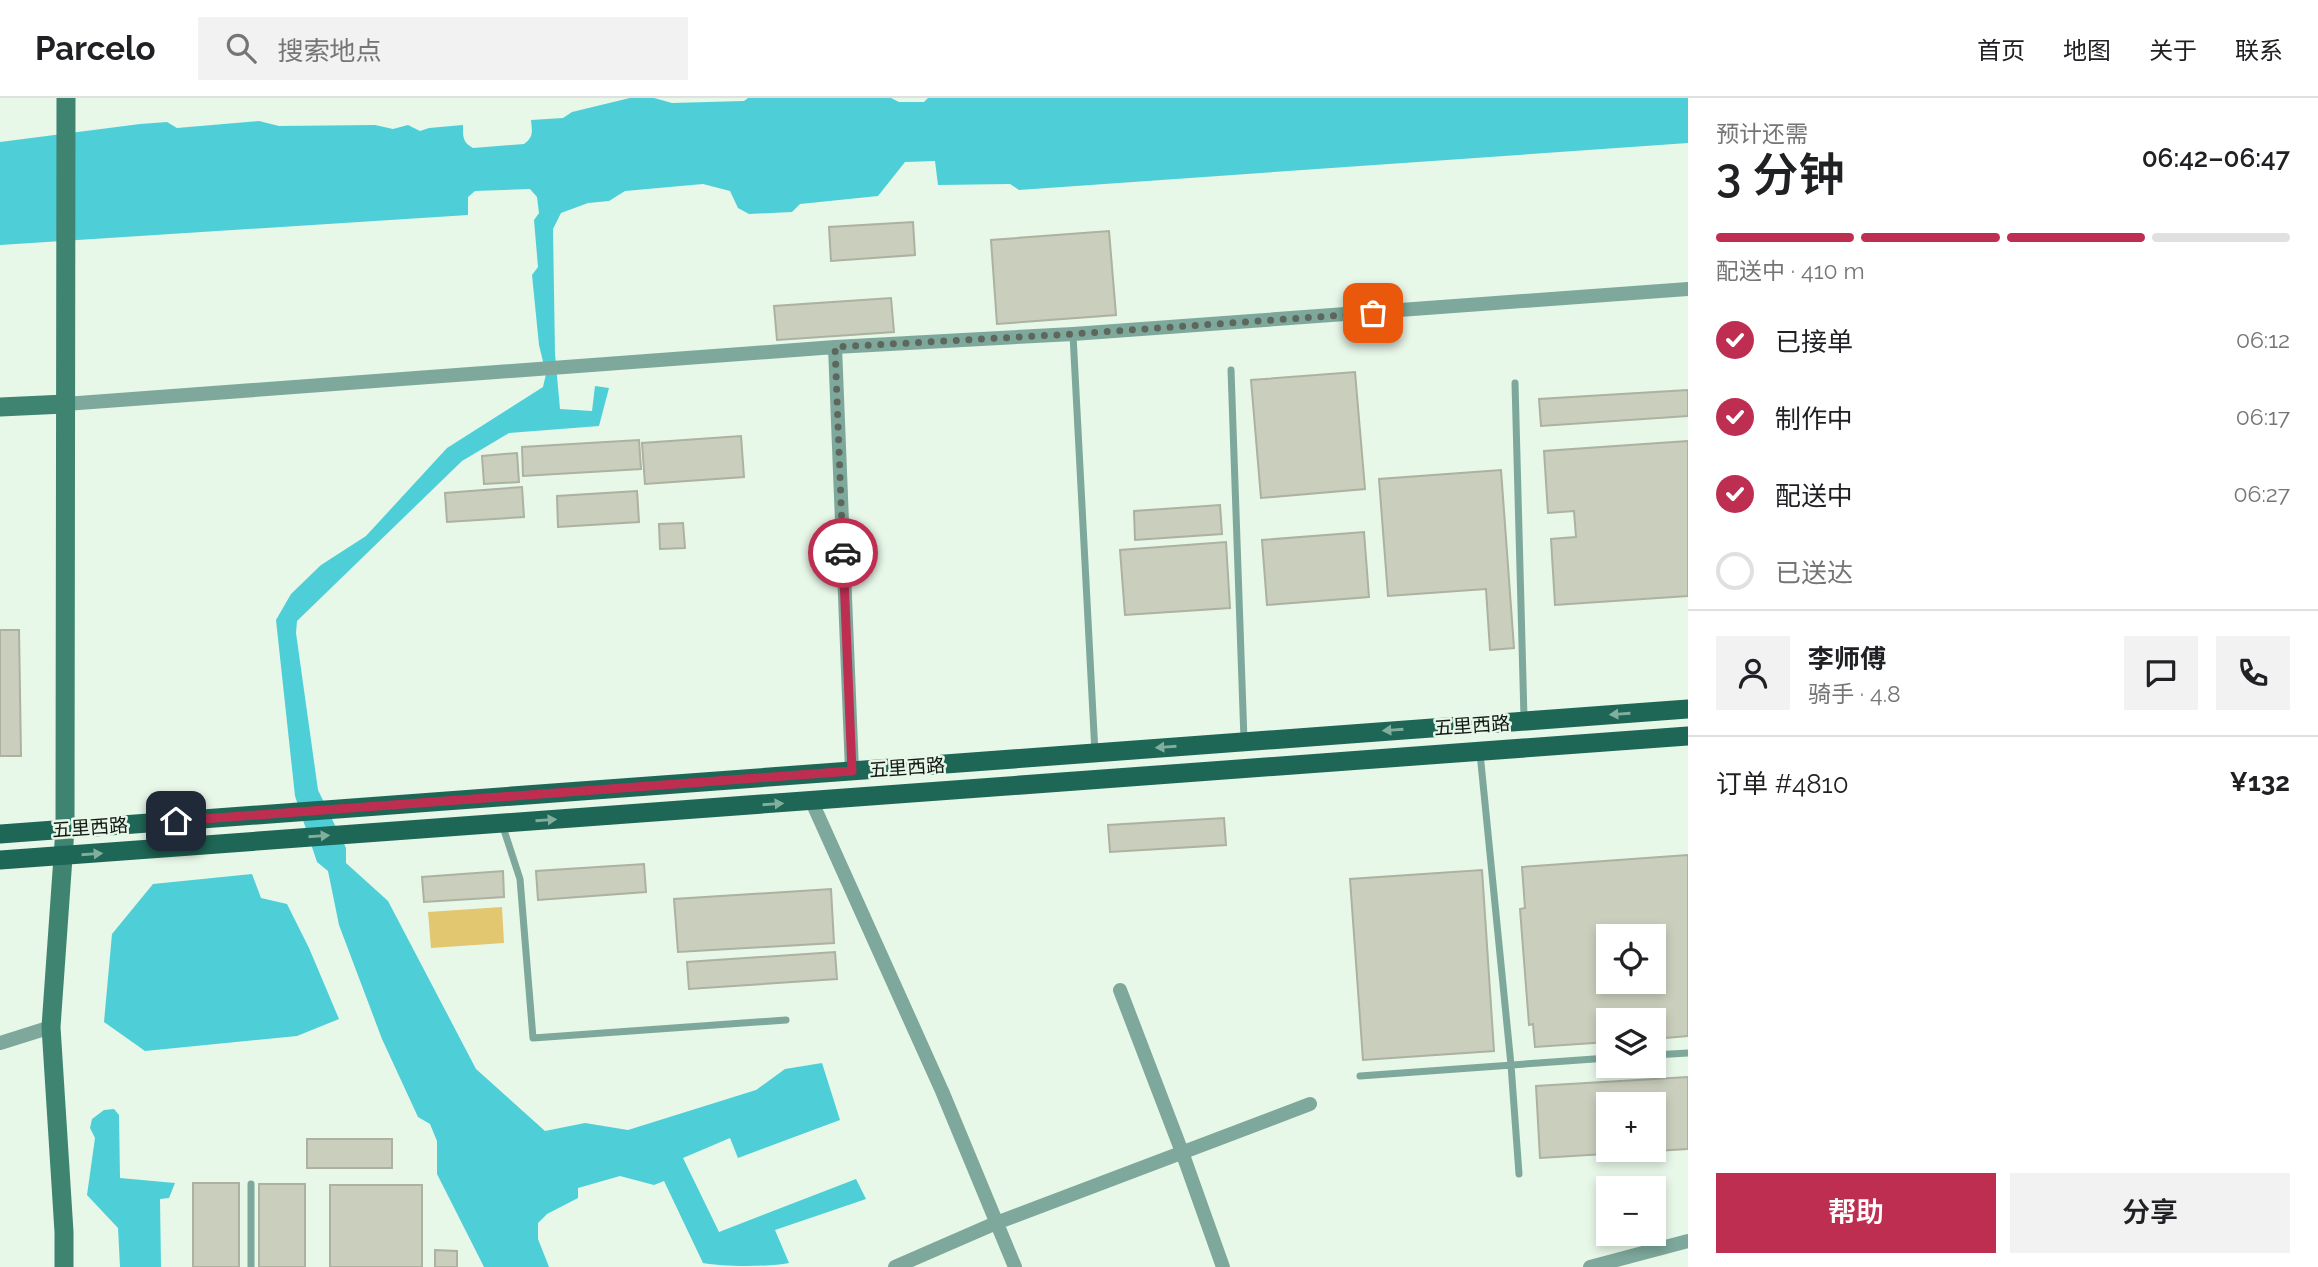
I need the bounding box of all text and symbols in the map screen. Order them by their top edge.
search box [198,17,688,80]
text: Parcelo [35,29,156,68]
icon: search [222,29,260,67]
text: 搜索地点 [278,36,382,66]
text: 首页 [1977,36,2025,65]
text: 地图 [2063,36,2111,65]
text: 关于 [2149,36,2197,65]
text: 联系 [2235,36,2283,65]
text: 预计还需 [1716,120,1808,147]
text: 06:42–06:47 [2142,143,2290,173]
text: 3 分钟 [1716,148,1845,202]
text: 配送中 · 410 m [1716,257,1865,284]
pin [1343,283,1403,343]
icon: bag [1354,294,1392,332]
icon: check [1716,321,1754,359]
text: 06:12 [2236,326,2290,353]
text: 已接单 [1775,327,1853,357]
icon: check [1716,398,1754,436]
text: 06:17 [2236,403,2290,430]
text: 制作中 [1775,404,1853,434]
icon: check [1716,475,1754,513]
text: 06:27 [2233,480,2290,507]
text: 配送中 [1775,481,1853,511]
courier [808,518,878,588]
icon: car [824,534,862,572]
text: 已送达 [1775,558,1853,588]
button: person [1716,636,1790,710]
button: chat [2124,636,2198,710]
button: phone [2216,636,2290,710]
text: 李师傅 [1808,644,1886,674]
text: 骑手 · 4.8 [1808,680,1901,707]
one-way arrow [1609,709,1631,720]
street label: 五里西路 [1433,711,1511,739]
one-way arrow [1382,725,1404,736]
one-way arrow [1155,742,1177,753]
street label: 五里西路 [868,753,946,781]
text: ¥132 [2229,767,2290,797]
text: 订单 #4810 [1716,769,1849,799]
pin [146,791,206,851]
one-way arrow [762,799,784,810]
icon: home [157,802,195,840]
street label: 五里西路 [51,813,129,841]
one-way arrow [536,815,558,826]
one-way arrow [309,831,331,842]
one-way arrow [82,848,104,859]
map controls [1596,924,1666,1246]
button: locate [1596,924,1666,994]
button: layers [1596,1008,1666,1078]
button: + [1596,1092,1666,1162]
button: 帮助 [1716,1173,1996,1253]
button: 分享 [2010,1173,2290,1253]
button: − [1596,1176,1666,1246]

